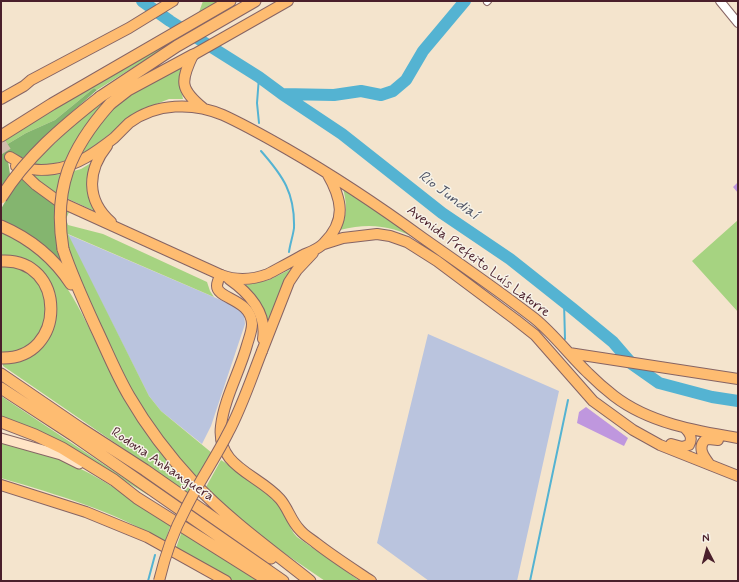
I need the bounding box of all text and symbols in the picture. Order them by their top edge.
water label: Rio Jundiaí [414,167,482,225]
street label: Avenida Prefeito Luís Latorre [403,202,553,322]
street label: Rodovia Anhanguera [108,424,216,506]
north arrow [687,530,727,570]
text: N [701,531,710,545]

